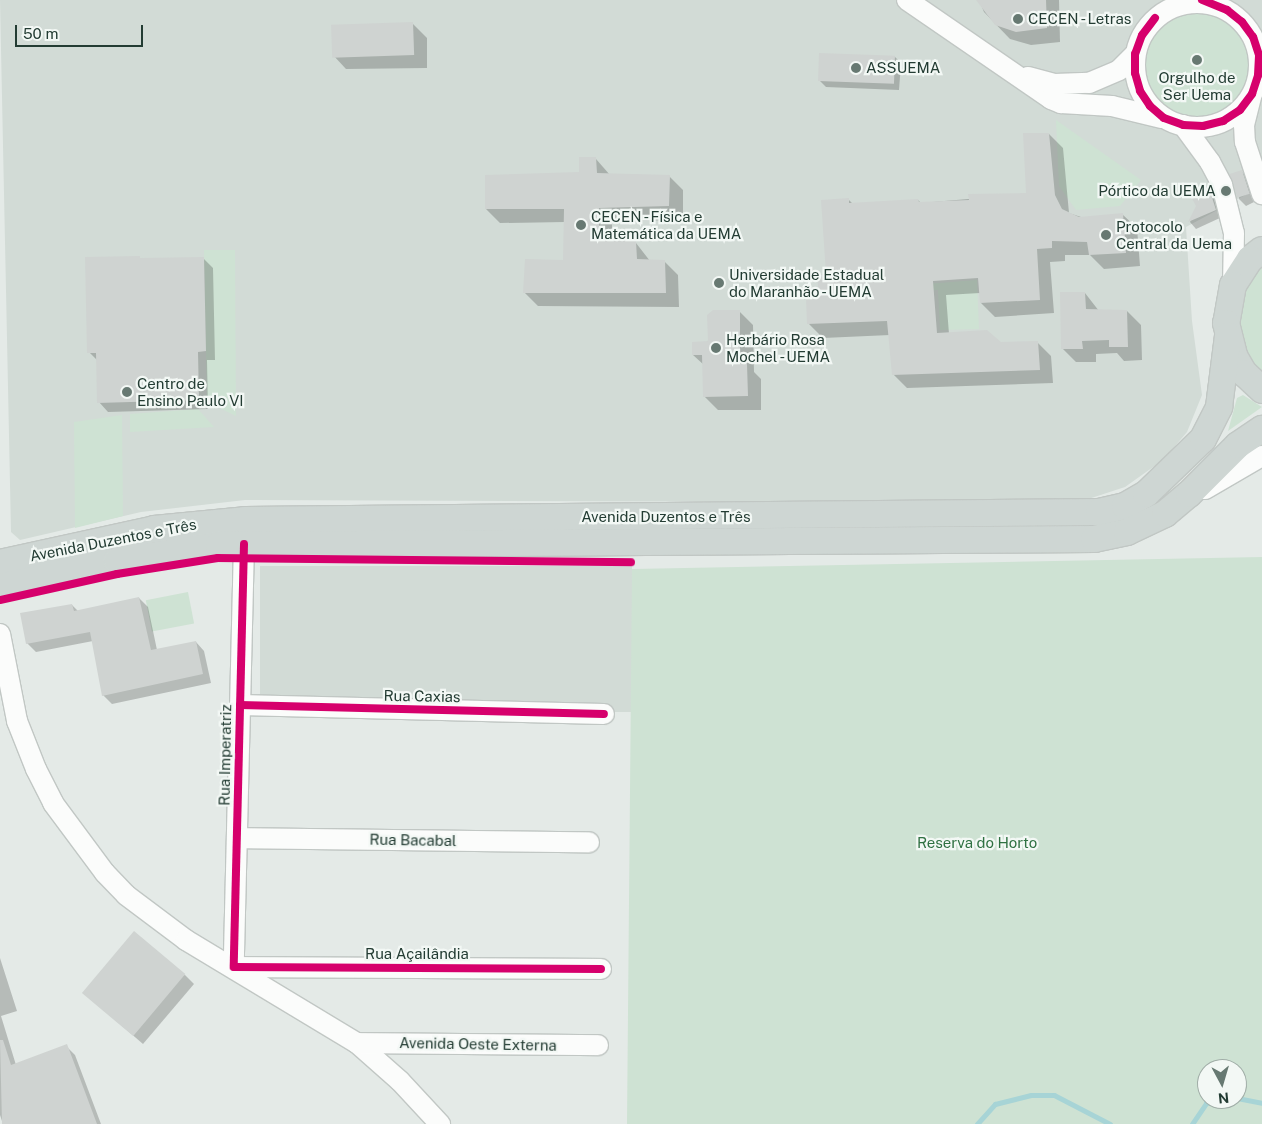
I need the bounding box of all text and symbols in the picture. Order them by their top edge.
place label: CECEN - Letras [1028,10,1135,28]
marker: CECEN - Letras [1012,13,1024,25]
scale bar [18,15,145,47]
text: 50 m [23,25,58,42]
marker: Orgulho de Ser Uema [1191,54,1203,66]
place label: ASSUEMA [866,59,940,77]
marker: ASSUEMA [850,62,862,74]
place label: Orgulho de Ser Uema [1158,68,1236,103]
place label: Pórtico da UEMA [1098,182,1216,200]
marker: Pórtico da UEMA [1220,185,1232,197]
place label: CECEN - Física e Matemática da UEMA [591,207,742,242]
place label: Protocolo Central da Uema [1116,217,1232,252]
marker: CECEN - Física e Matemática da UEMA [575,219,587,231]
marker: Protocolo Central da Uema [1100,229,1112,241]
place label: Universidade Estadual do Maranhão - UEMA [729,265,884,300]
marker: Universidade Estadual do Maranhão - UEMA [713,277,725,289]
place label: Herbário Rosa Mochel - UEMA [726,330,834,365]
marker: Herbário Rosa Mochel - UEMA [710,342,722,354]
place label: Centro de Ensino Paulo VI [137,374,244,409]
marker: Centro de Ensino Paulo VI [121,386,133,398]
street label: Avenida Duzentos e Três [581,508,751,526]
street label: Avenida Duzentos e Três [28,515,198,565]
street label: Rua Caxias [383,686,461,706]
street label: Rua Imperatriz [215,704,235,806]
street label: Rua Bacabal [369,830,457,850]
park label: Reserva do Horto [917,834,1037,852]
street label: Rua Açailândia [365,945,469,963]
street label: Avenida Oeste Externa [399,1034,557,1054]
north arrow [1197,1059,1247,1109]
text: N [1217,1089,1230,1106]

